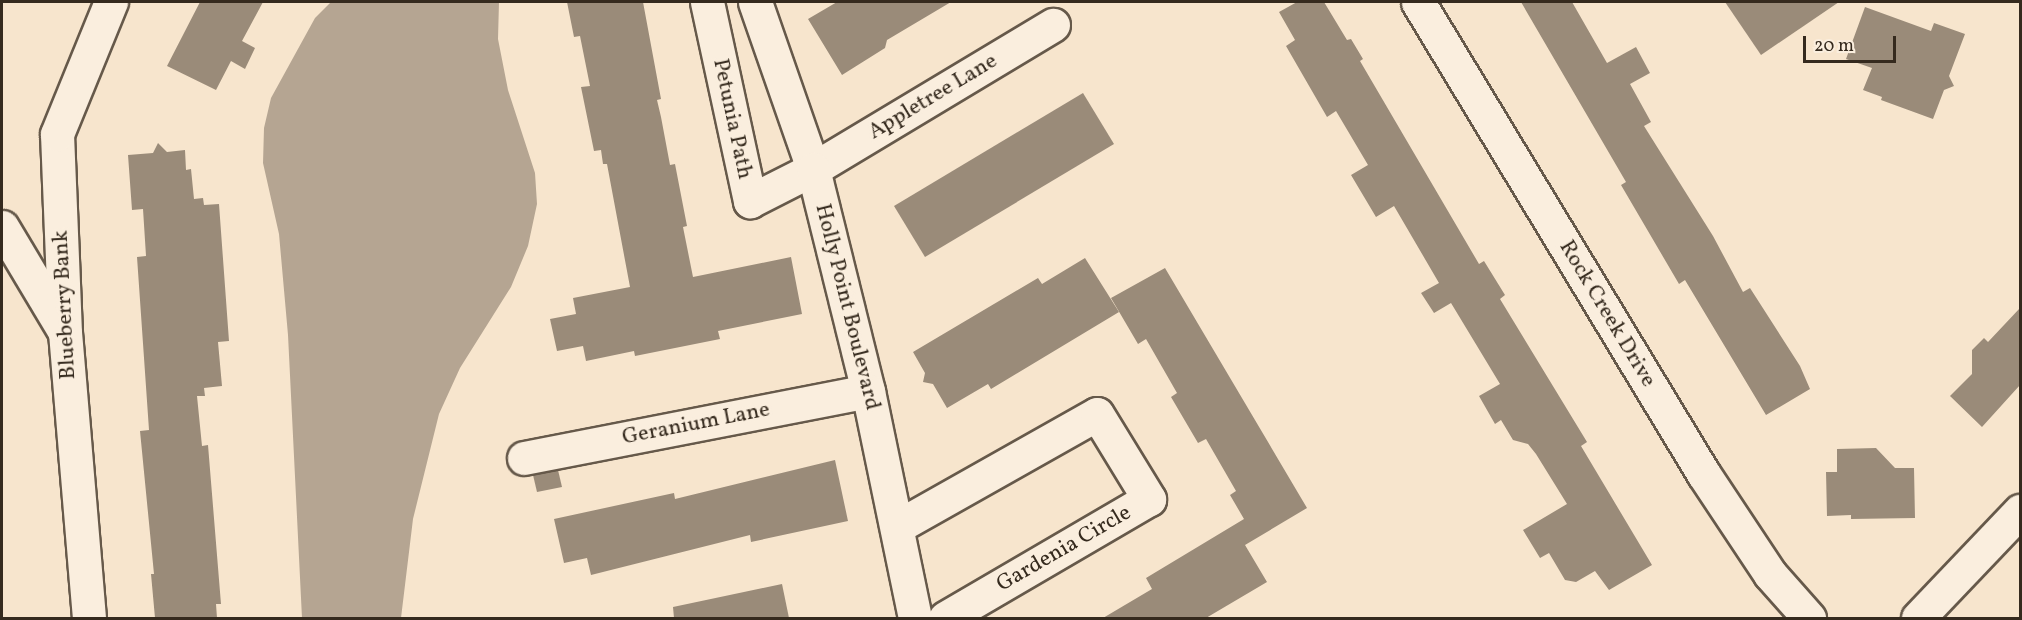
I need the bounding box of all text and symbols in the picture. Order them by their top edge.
scale bar [1806,24,1899,62]
text: 20 m [1814,34,1854,59]
street label: Appletree Lane [864,48,1002,146]
street label: Petunia Path [706,56,758,182]
street label: Holly Point Boulevard [809,201,885,413]
street label: Blueberry Bank [48,229,82,381]
street label: Rock Creek Drive [1553,236,1661,392]
street label: Geranium Lane [620,397,772,451]
street label: Gardenia Circle [992,500,1136,598]

